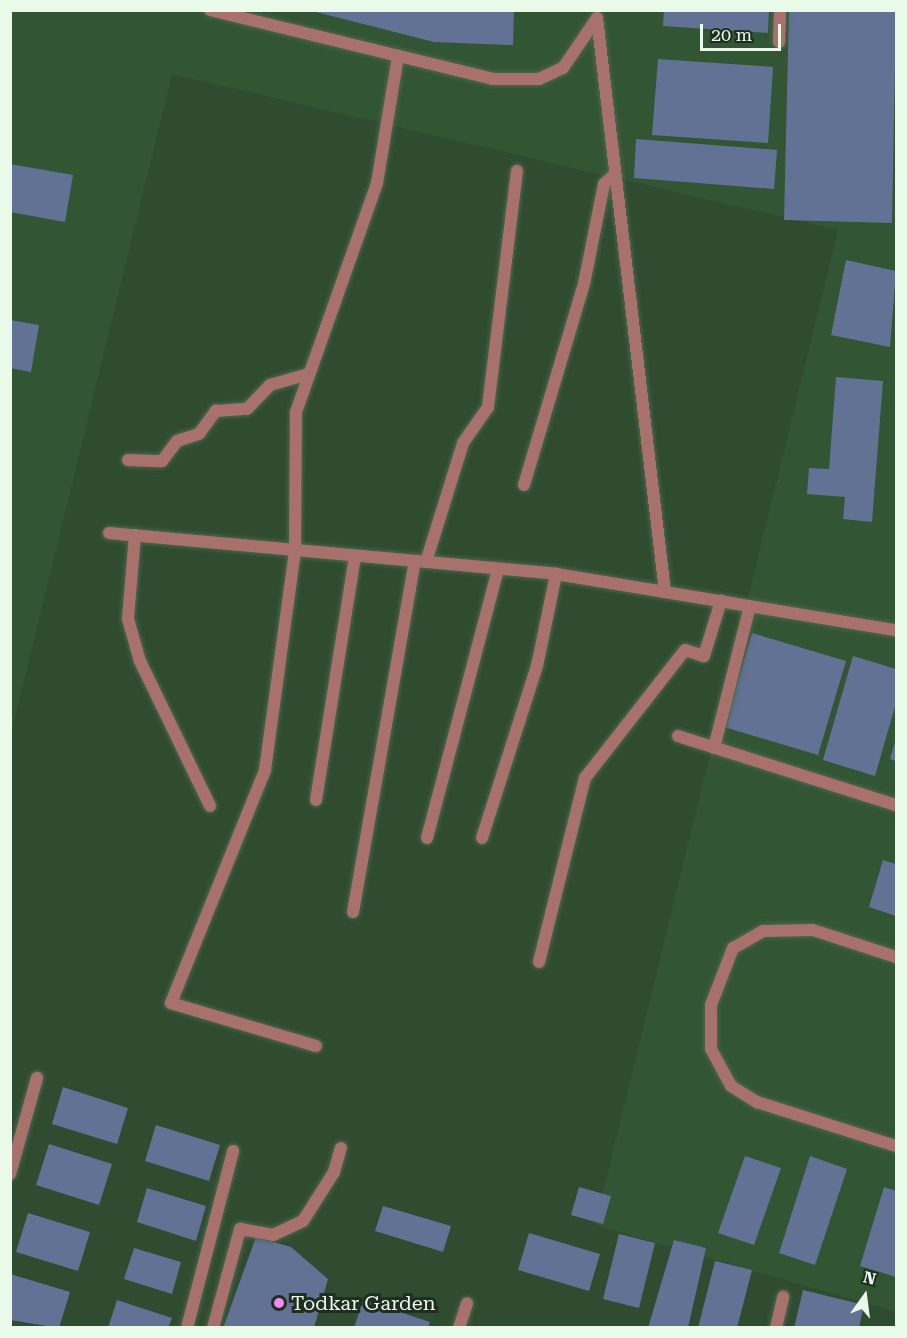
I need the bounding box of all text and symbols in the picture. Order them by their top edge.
scale bar [703,12,784,50]
text: 20 m [711,24,752,45]
north arrow [835,1266,895,1326]
text: N [861,1267,878,1289]
place label: Todkar Garden [291,1291,436,1315]
marker: Todkar Garden [272,1296,286,1310]

